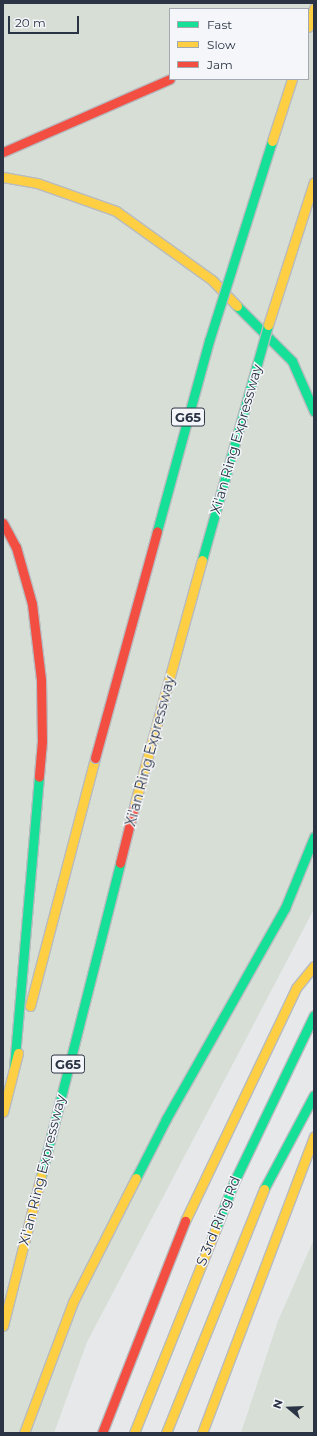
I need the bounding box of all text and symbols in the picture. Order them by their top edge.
scale bar [10,8,81,34]
legend [169,8,309,80]
text: 20 m [15,15,46,30]
text: Fast [207,17,232,32]
text: Slow [207,37,236,52]
text: Jam [207,57,233,72]
street label: Xi'an Ring Expressway [207,362,265,516]
road number: G65 [170,406,206,428]
street label: Xi'an Ring Expressway [122,674,178,828]
road number: G65 [50,1053,86,1075]
street label: Xi'an Ring Expressway [15,1093,69,1247]
street label: S 3rd Ring Rd [192,1174,244,1268]
north arrow [269,1388,309,1428]
text: N [270,1398,286,1411]

